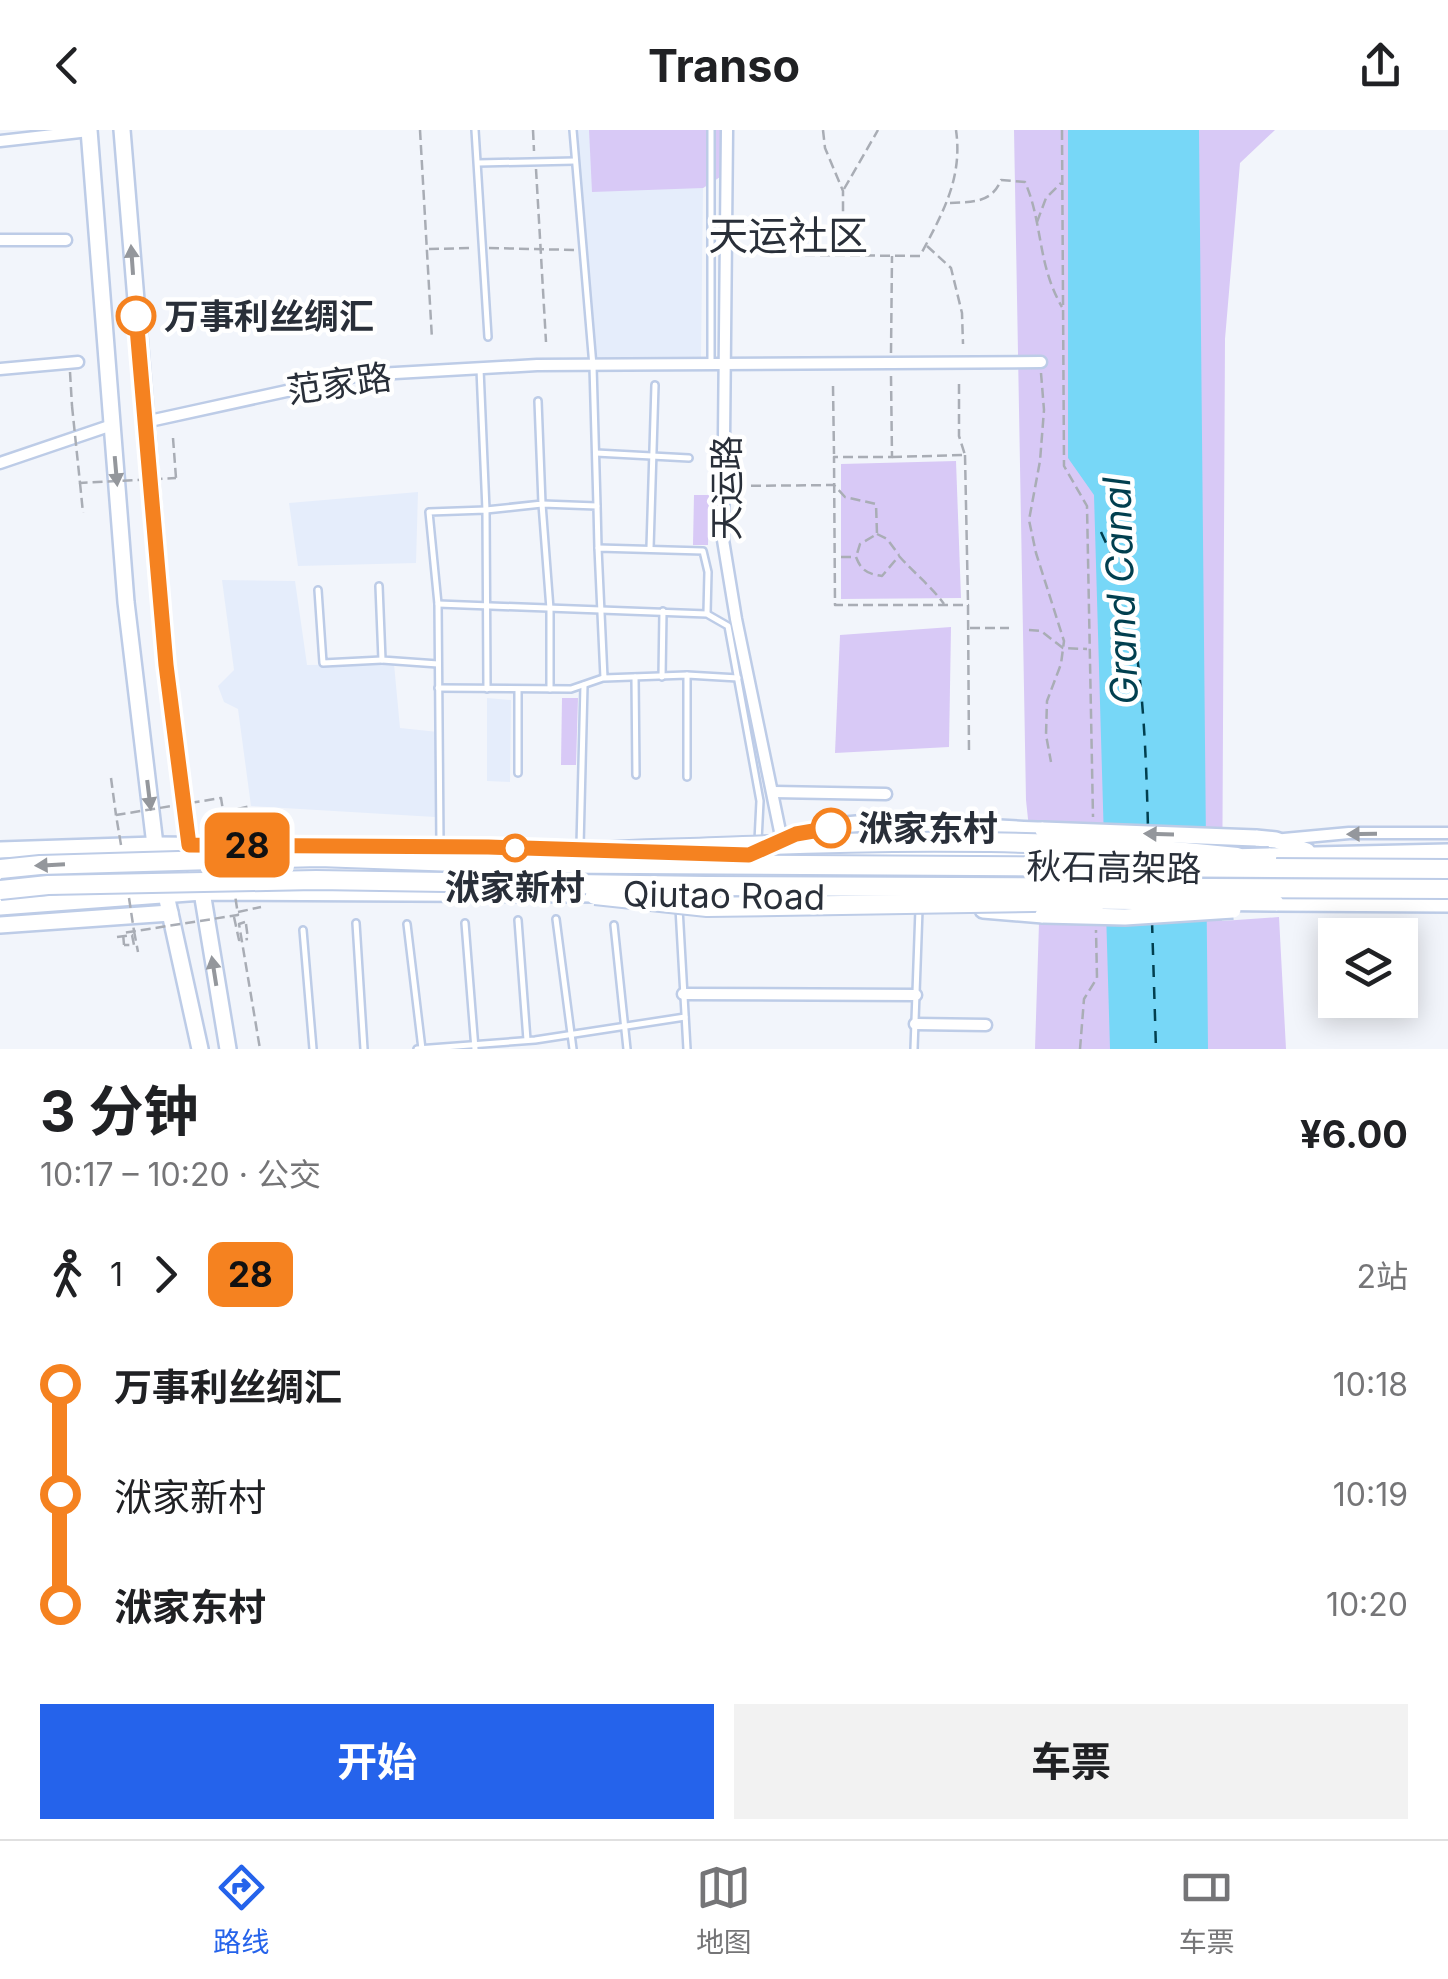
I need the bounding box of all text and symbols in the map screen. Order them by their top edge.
icon: back [40,38,95,93]
text: Transo [648,38,800,93]
icon: share [1353,38,1408,93]
district label: 天运社区 [708,211,868,260]
one-way arrow [124,244,140,276]
place label: 万事利丝绸汇 [164,295,374,337]
marker: 万事利丝绸汇 [117,297,155,335]
street label: 范家路 [284,355,394,411]
street label: 天运路 [705,435,747,541]
one-way arrow [108,456,124,488]
water label: Grand Canal [1093,476,1147,706]
one-way arrow [141,779,157,811]
place label: 洑家东村 [858,807,998,849]
marker: 洑家东村 [812,809,850,847]
line badge: 28 [202,812,292,878]
text: 28 [225,824,269,866]
one-way arrow [1143,825,1175,841]
one-way arrow [1345,826,1377,842]
marker: 洑家新村 [502,835,528,861]
street label: 秋石高架路 [1026,844,1202,890]
one-way arrow [34,857,65,873]
place label: 洑家新村 [445,866,585,908]
street label: Qiutao Road [622,872,826,918]
map controls [1318,918,1418,1018]
button: layers [1318,918,1418,1018]
one-way arrow [206,955,222,986]
text: 3 分钟 [40,1078,199,1144]
text: ¥6.00 [1300,1111,1408,1157]
text: 10:17 – 10:20 · 公交 [40,1155,321,1194]
icon: walk [40,1247,95,1302]
icon: forward [138,1247,193,1302]
text: 28 [228,1253,273,1295]
text: 1 [110,1255,123,1294]
text: 2站 [1356,1257,1408,1296]
text: 万事利丝绸汇 [114,1364,342,1410]
text: 10:18 [1333,1365,1408,1404]
text: 洑家新村 [114,1474,266,1520]
text: 10:19 [1333,1475,1408,1514]
text: 洑家东村 [114,1584,266,1630]
text: 10:20 [1326,1585,1408,1624]
button: 开始 [40,1704,714,1819]
button: 车票 [734,1704,1408,1819]
tab: 路线 [213,1860,269,1960]
tab: 地图 [696,1860,752,1960]
tab: 车票 [1179,1860,1235,1960]

